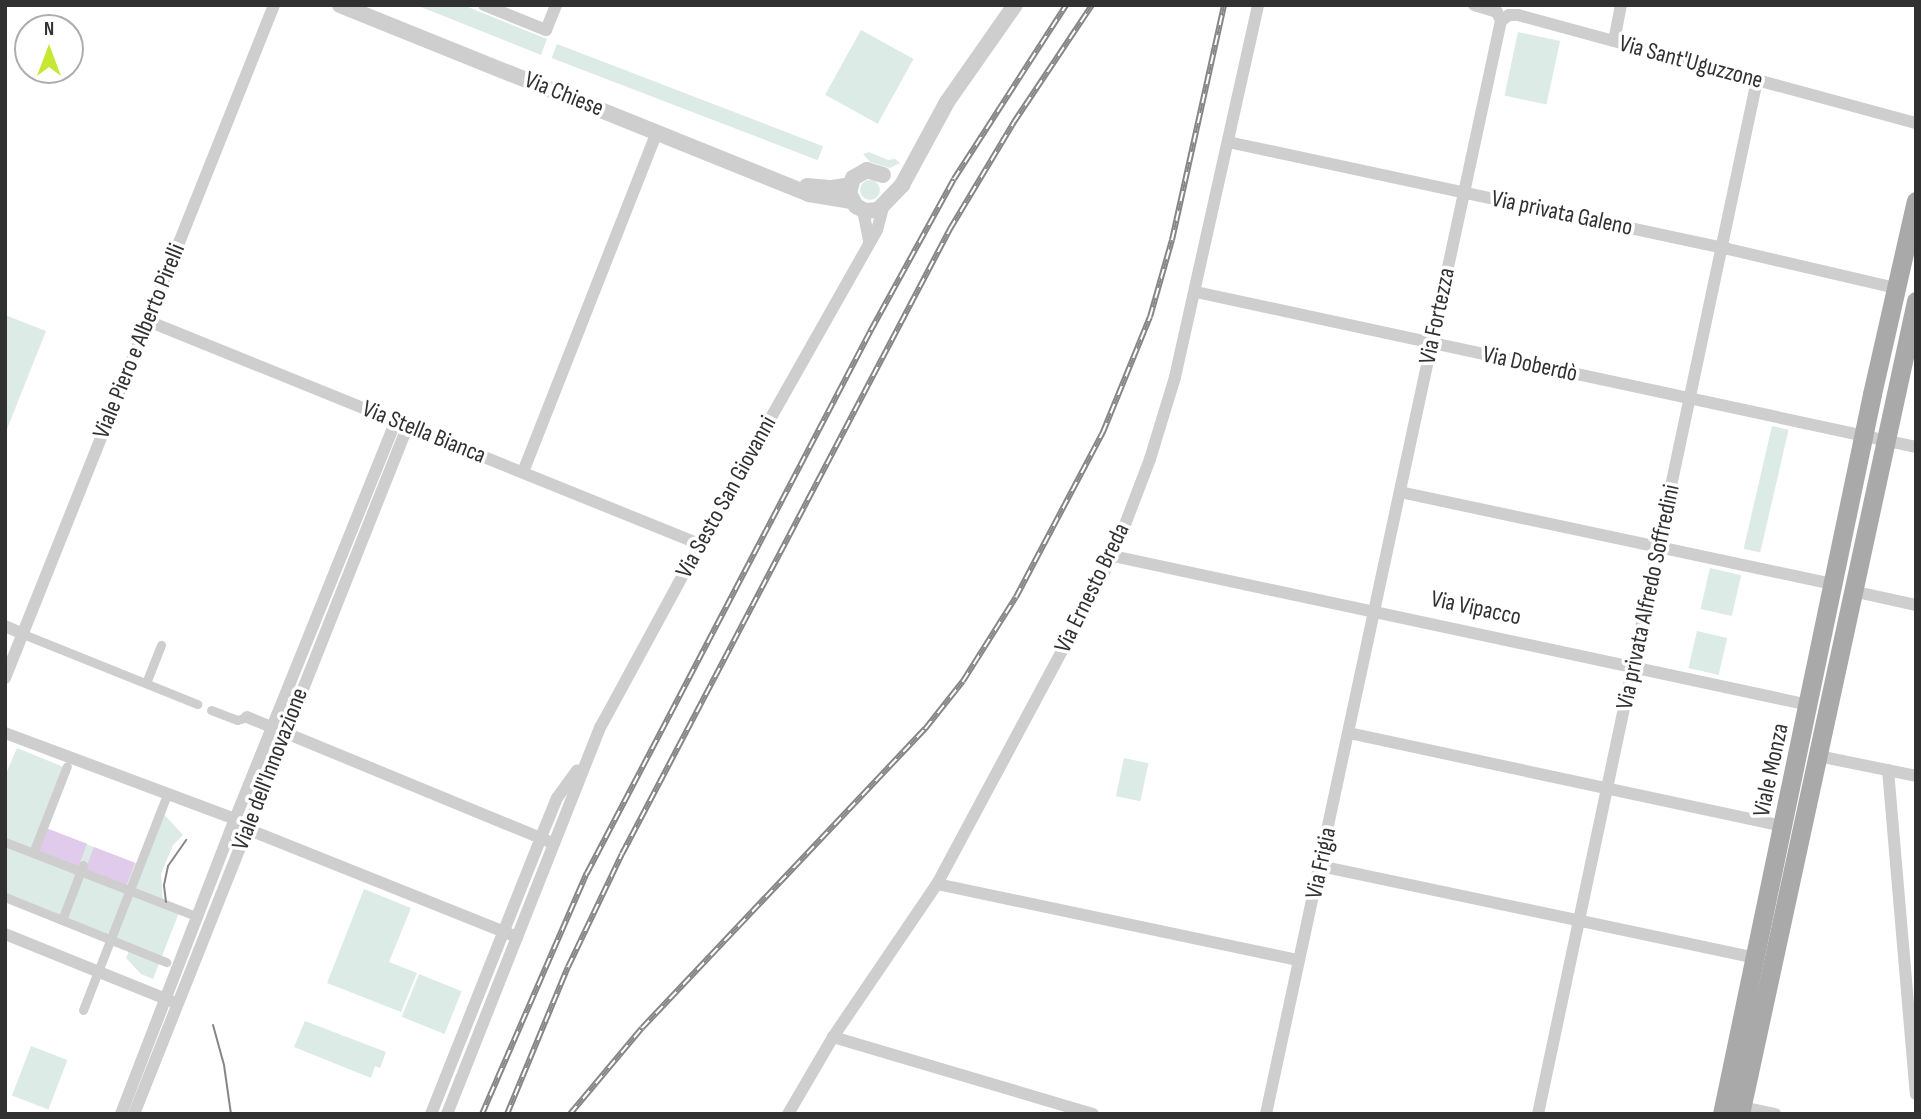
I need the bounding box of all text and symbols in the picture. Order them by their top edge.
north arrow [14,14,84,84]
text: N [44,18,54,41]
street label: Via Sant'Uguzzone [1616,29,1766,95]
street label: Via Chiese [520,65,608,123]
street label: Via privata Galeno [1489,184,1635,242]
street label: Viale Piero e Alberto Pirelli [87,239,191,443]
street label: Via Fortezza [1413,265,1461,367]
street label: Via Doberdò [1480,340,1580,388]
street label: Via Stella Bianca [358,394,490,470]
street label: Via Sesto San Giovanni [670,411,782,583]
street label: Via privata Alfredo Soffredini [1610,482,1686,712]
street label: Via Ernesto Breda [1048,518,1136,658]
street label: Via Vipacco [1428,584,1524,632]
street label: Viale dell'Innovazione [226,684,314,854]
street label: Viale Monza [1747,721,1795,819]
street label: Via Frigia [1299,825,1343,901]

